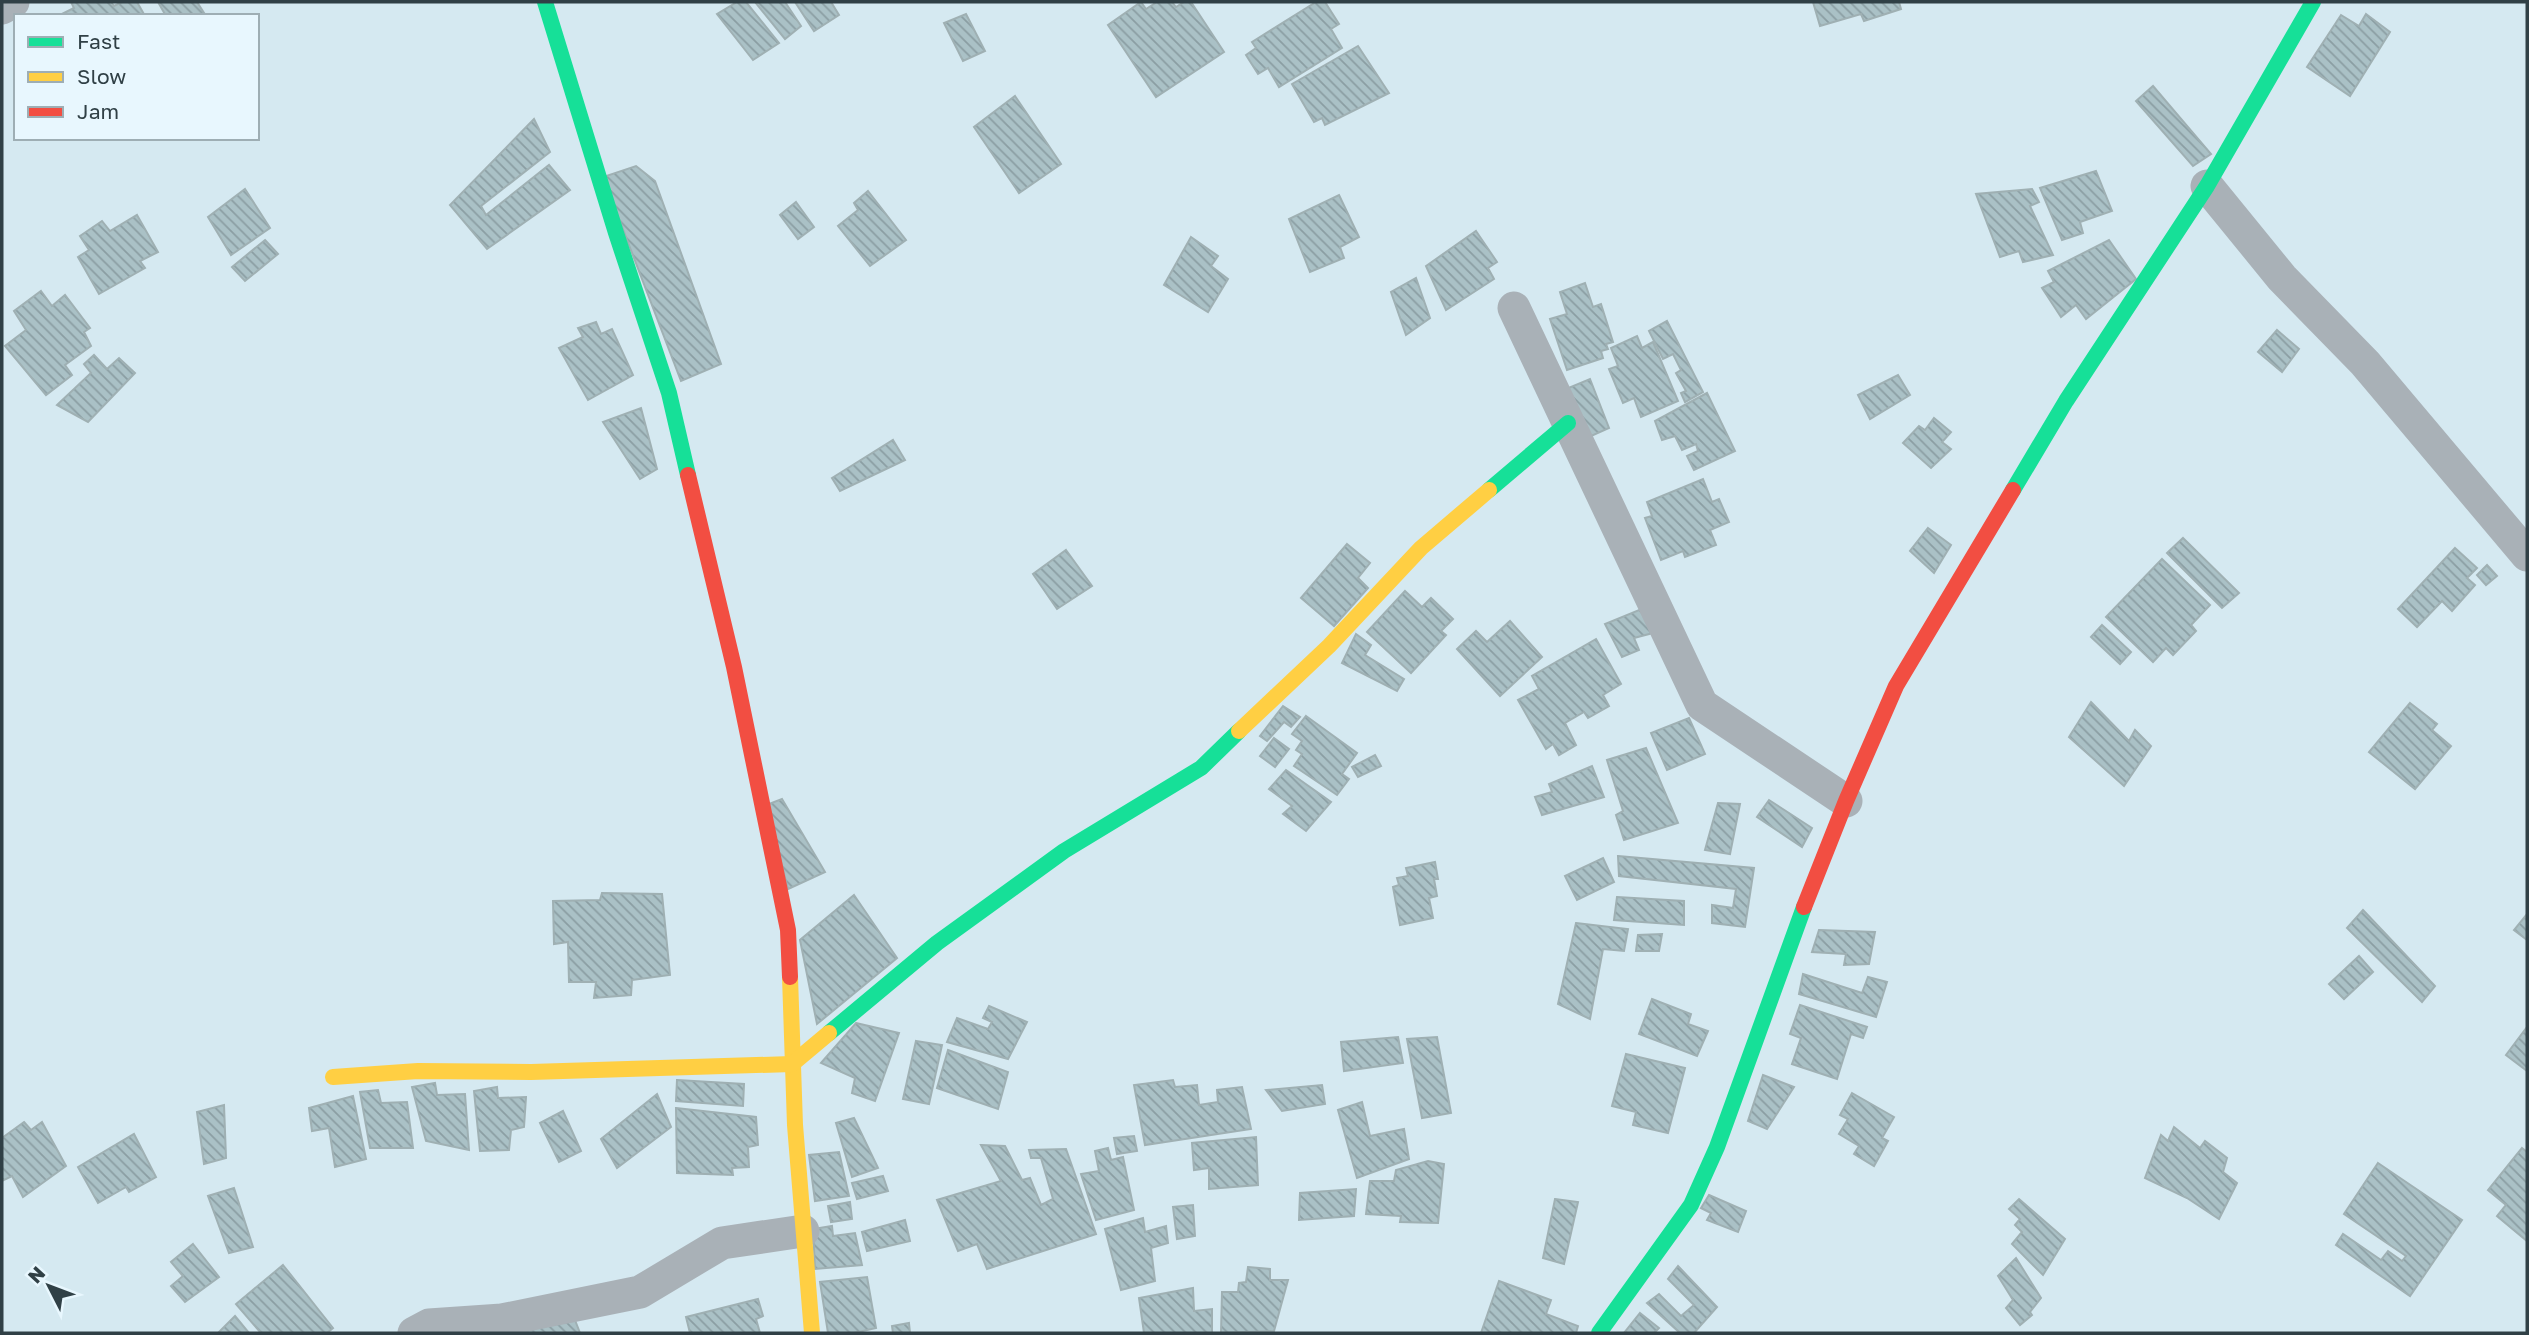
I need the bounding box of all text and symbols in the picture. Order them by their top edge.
legend [14,14,259,140]
text: Fast [77,28,120,54]
text: Slow [77,63,126,89]
text: Jam [77,98,119,124]
north arrow [14,1251,84,1321]
text: N [23,1261,49,1287]

